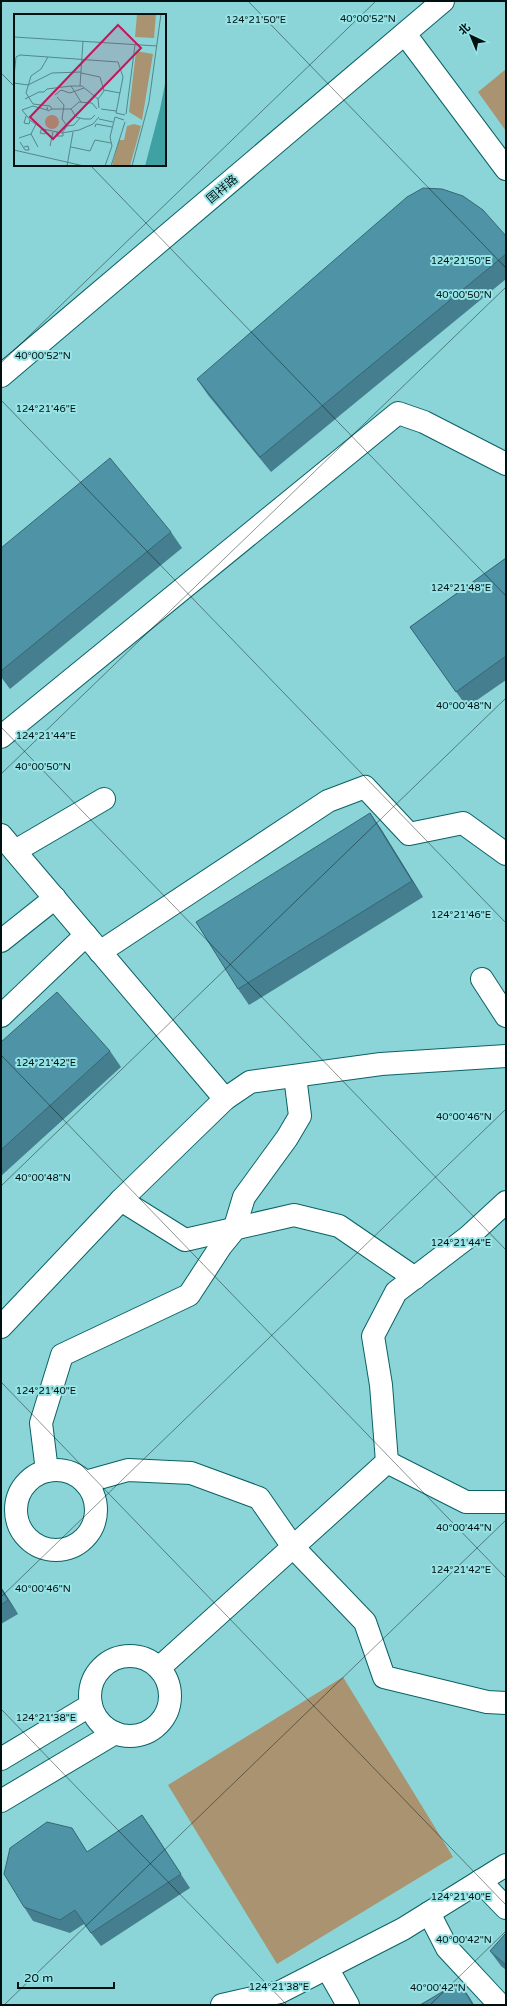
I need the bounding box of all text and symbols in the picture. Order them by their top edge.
text: 40°00'52"N [340,13,396,25]
inset map [14,14,166,166]
text: 124°21'50"E [226,14,286,26]
north arrow [451,16,491,56]
text: 北 [456,21,473,38]
street label: 国祥路 [204,172,240,206]
text: 124°21'50"E [431,255,491,267]
text: 40°00'50"N [436,289,492,301]
text: 40°00'52"N [15,350,71,362]
text: 124°21'46"E [16,403,76,415]
text: 124°21'48"E [431,582,491,594]
text: 40°00'48"N [436,700,492,712]
text: 124°21'44"E [16,730,76,742]
text: 40°00'50"N [15,761,71,773]
text: 124°21'46"E [431,909,491,921]
text: 124°21'42"E [16,1057,76,1069]
text: 40°00'46"N [436,1111,492,1123]
text: 40°00'48"N [15,1172,71,1184]
text: 124°21'44"E [431,1237,491,1249]
text: 124°21'40"E [16,1385,76,1397]
text: 40°00'44"N [436,1522,492,1534]
text: 124°21'42"E [431,1564,491,1576]
text: 40°00'46"N [15,1583,71,1595]
text: 124°21'38"E [16,1712,76,1724]
text: 124°21'40"E [431,1891,491,1903]
text: 40°00'42"N [436,1934,492,1946]
scale bar [18,1964,114,1990]
text: 20 m [24,1971,53,1985]
text: 124°21'38"E [249,1981,309,1993]
text: 40°00'42"N [410,1982,466,1994]

